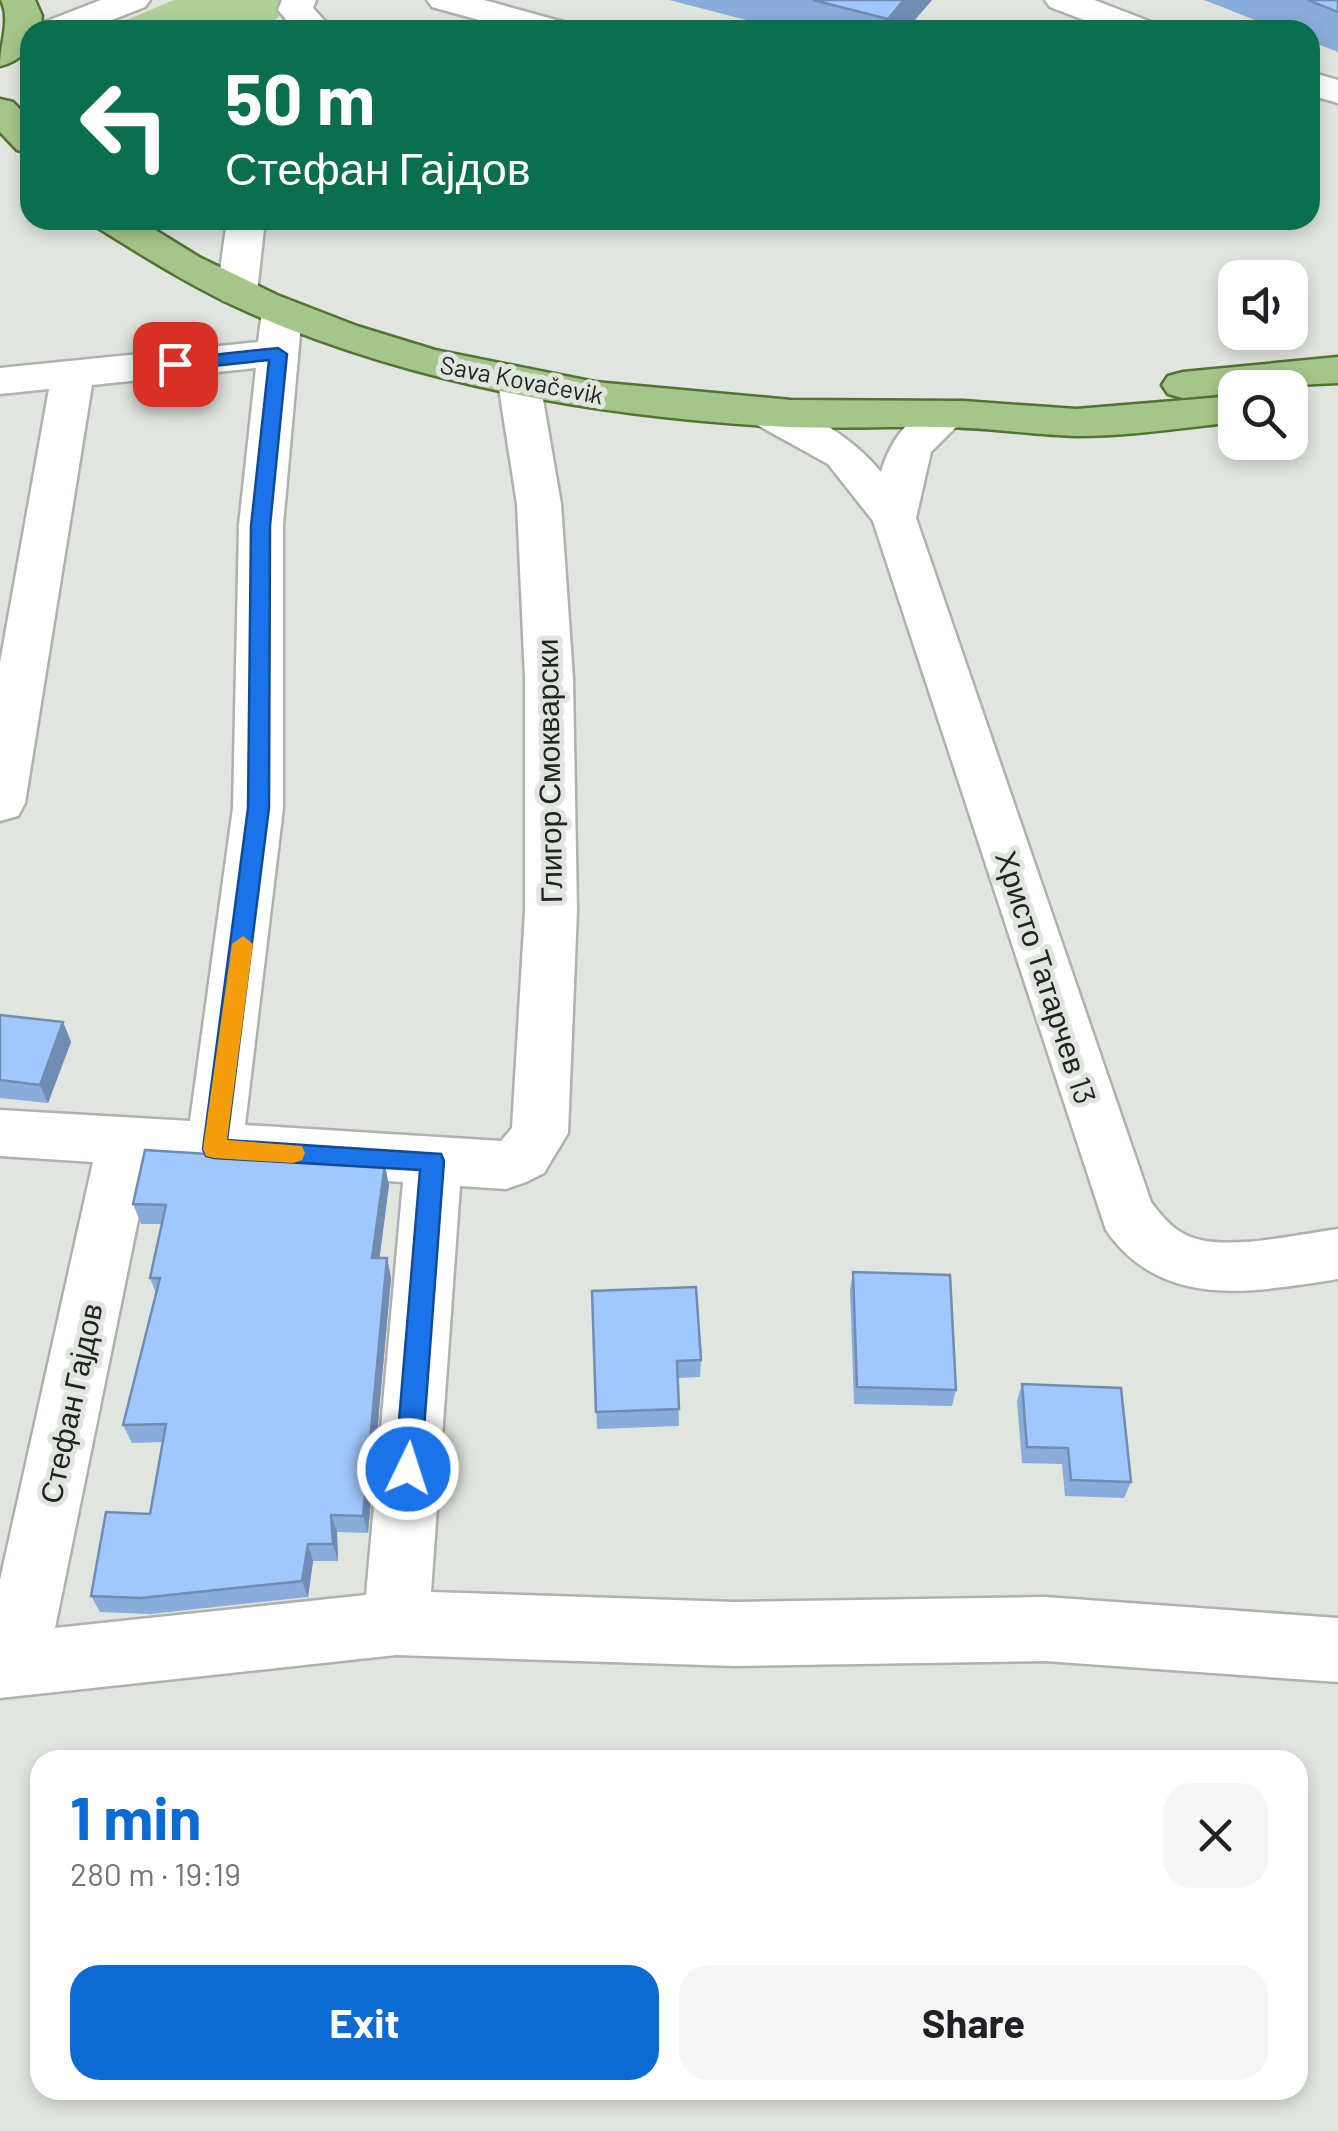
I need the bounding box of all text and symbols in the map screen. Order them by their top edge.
text: 50 m [225,55,375,139]
icon: left [60,60,190,190]
text: Стефан Гајдов [225,140,531,194]
map controls [1218,260,1308,460]
button: sound [1218,260,1308,350]
pin [133,322,218,407]
icon: arrive [148,337,203,392]
street label: Sava Kovačeviḱ [438,348,606,410]
button: search [1218,370,1308,460]
street label: Глигор Смокварски [528,638,568,904]
street label: Христо Татарчев 13 [989,846,1105,1108]
street label: Стефан Гајдов [31,1300,109,1506]
position arrow [356,1417,460,1521]
text: 1 min [70,1780,201,1852]
button: close [1163,1783,1268,1888]
text: 280 m · 19:19 [70,1854,241,1892]
button: Exit [70,1965,659,2080]
button: Share [679,1965,1268,2080]

